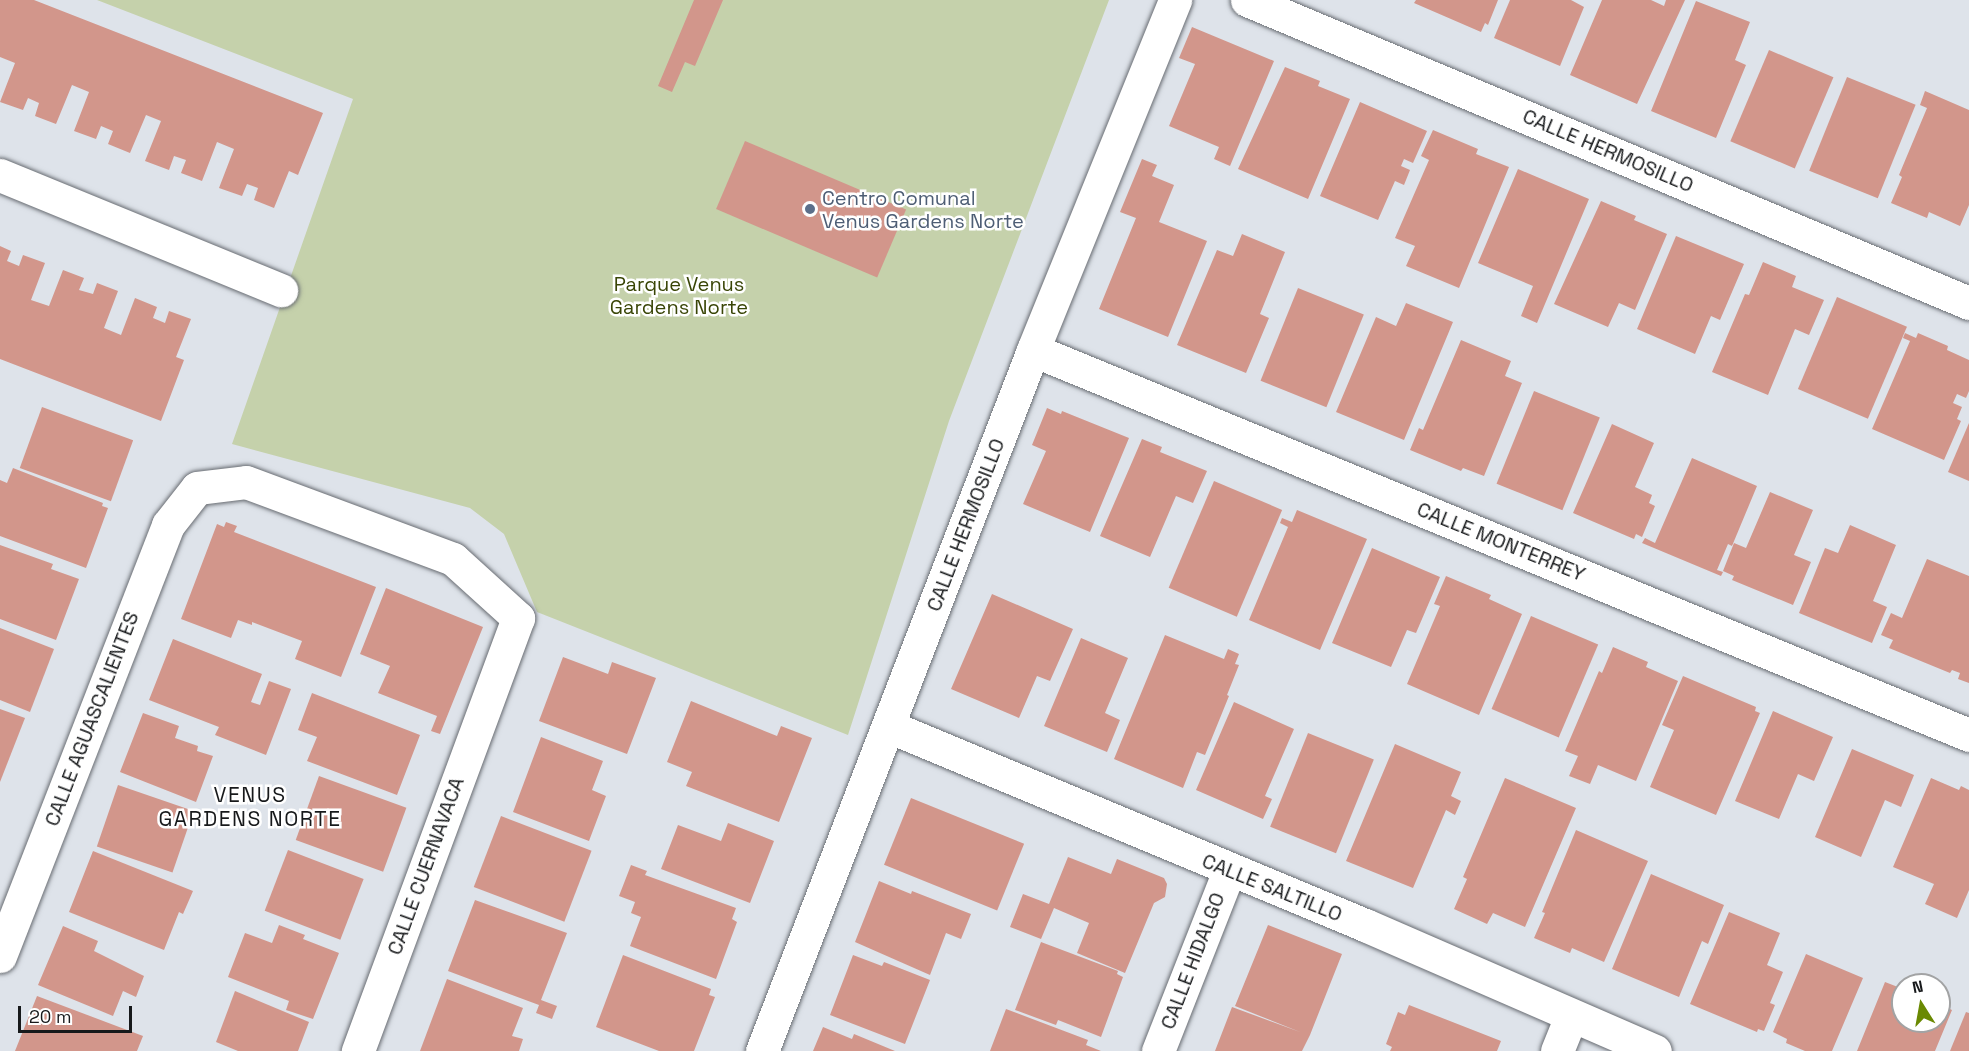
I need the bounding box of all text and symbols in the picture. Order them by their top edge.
street label: CALLE HERMOSILLO [1519,104,1697,198]
place label: Centro Comunal Venus Gardens Norte [822,186,1024,233]
marker: Centro Comunal Venus Gardens Norte [803,202,817,216]
park label: Parque Venus Gardens Norte [610,272,748,319]
street label: CALLE HERMOSILLO [922,435,1010,615]
street label: CALLE MONTERREY [1413,497,1589,587]
street label: CALLE AGUASCALIENTES [40,608,144,830]
street label: CALLE CUERNAVACA [383,774,469,958]
district label: VENUS GARDENS NORTE [159,782,341,832]
street label: CALLE SALTILLO [1198,849,1346,927]
street label: CALLE HIDALGO [1156,889,1230,1033]
north arrow [1891,973,1951,1033]
text: N [1911,975,1925,998]
scale bar [21,994,135,1032]
text: 20 m [29,1005,72,1028]

